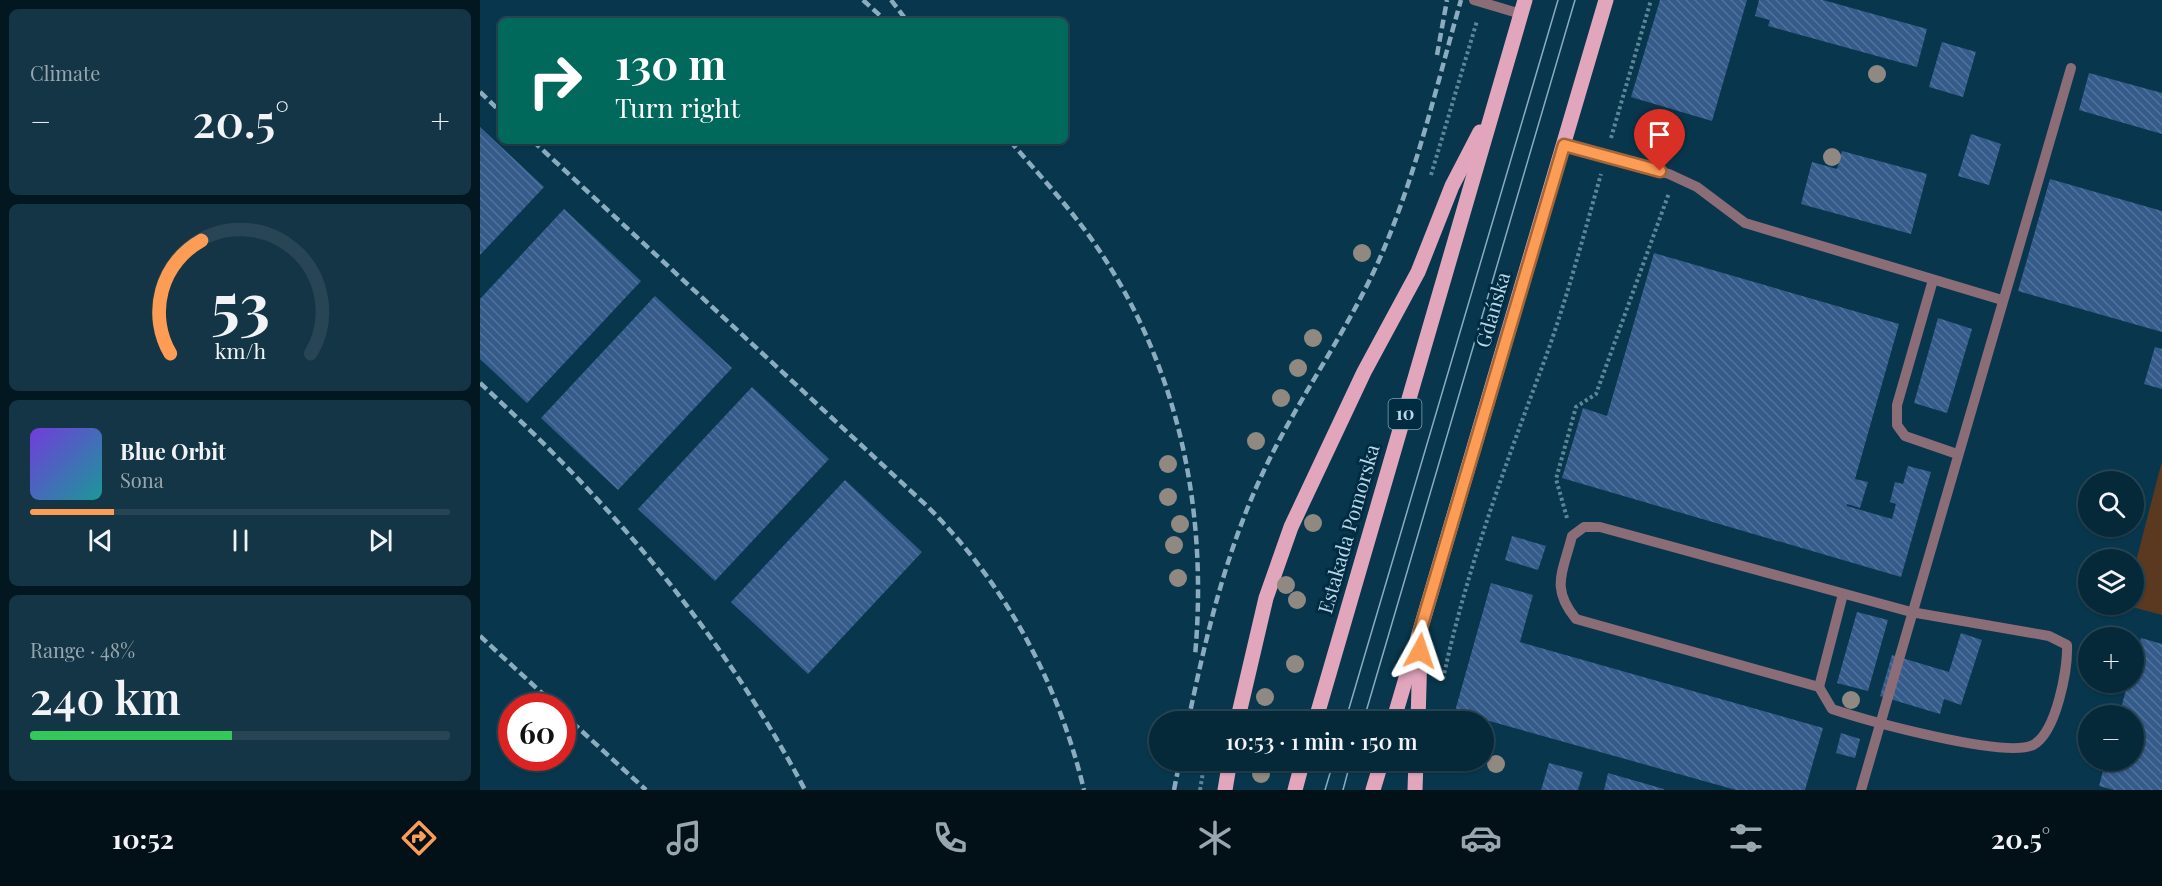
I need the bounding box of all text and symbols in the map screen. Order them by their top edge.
text: 130 m [615,35,726,91]
icon: right [516,42,594,120]
text: Climate [30,59,100,86]
text: 20.5° [193,89,289,149]
text: Turn right [615,89,740,125]
text: − [30,98,51,142]
text: + [431,98,450,142]
pin [1634,109,1685,171]
icon: arrive [1643,118,1676,151]
text: 53 [210,261,270,345]
street label: Gdańska [1468,269,1515,350]
text: km/h [214,337,266,365]
road number: 10 [1388,399,1422,429]
text: Blue Orbit [120,436,226,466]
street label: Estakada Pomorska [1310,441,1385,616]
text: Sona [120,466,164,493]
map controls [2078,471,2144,771]
button: search [2078,471,2144,537]
icon: previous [84,524,117,557]
icon: pause [224,524,257,557]
icon: next [364,524,397,557]
button: layers [2078,549,2144,615]
position arrow [1388,619,1452,683]
button: + [2078,627,2144,693]
text: Range · 48% [30,636,135,663]
text: 240 km [30,666,181,726]
speed limit sign: 60 [498,693,576,771]
button: − [2078,705,2144,771]
text: 10:53 · 1 min · 150 m [1226,726,1417,756]
icon: directions [398,817,440,859]
icon: music [663,817,705,859]
icon: phone [929,817,971,859]
icon: climate [1194,817,1236,859]
icon: car [1460,817,1502,859]
icon: filters [1725,817,1767,859]
text: 10:52 [112,820,174,856]
text: 20.5° [1991,820,2050,856]

